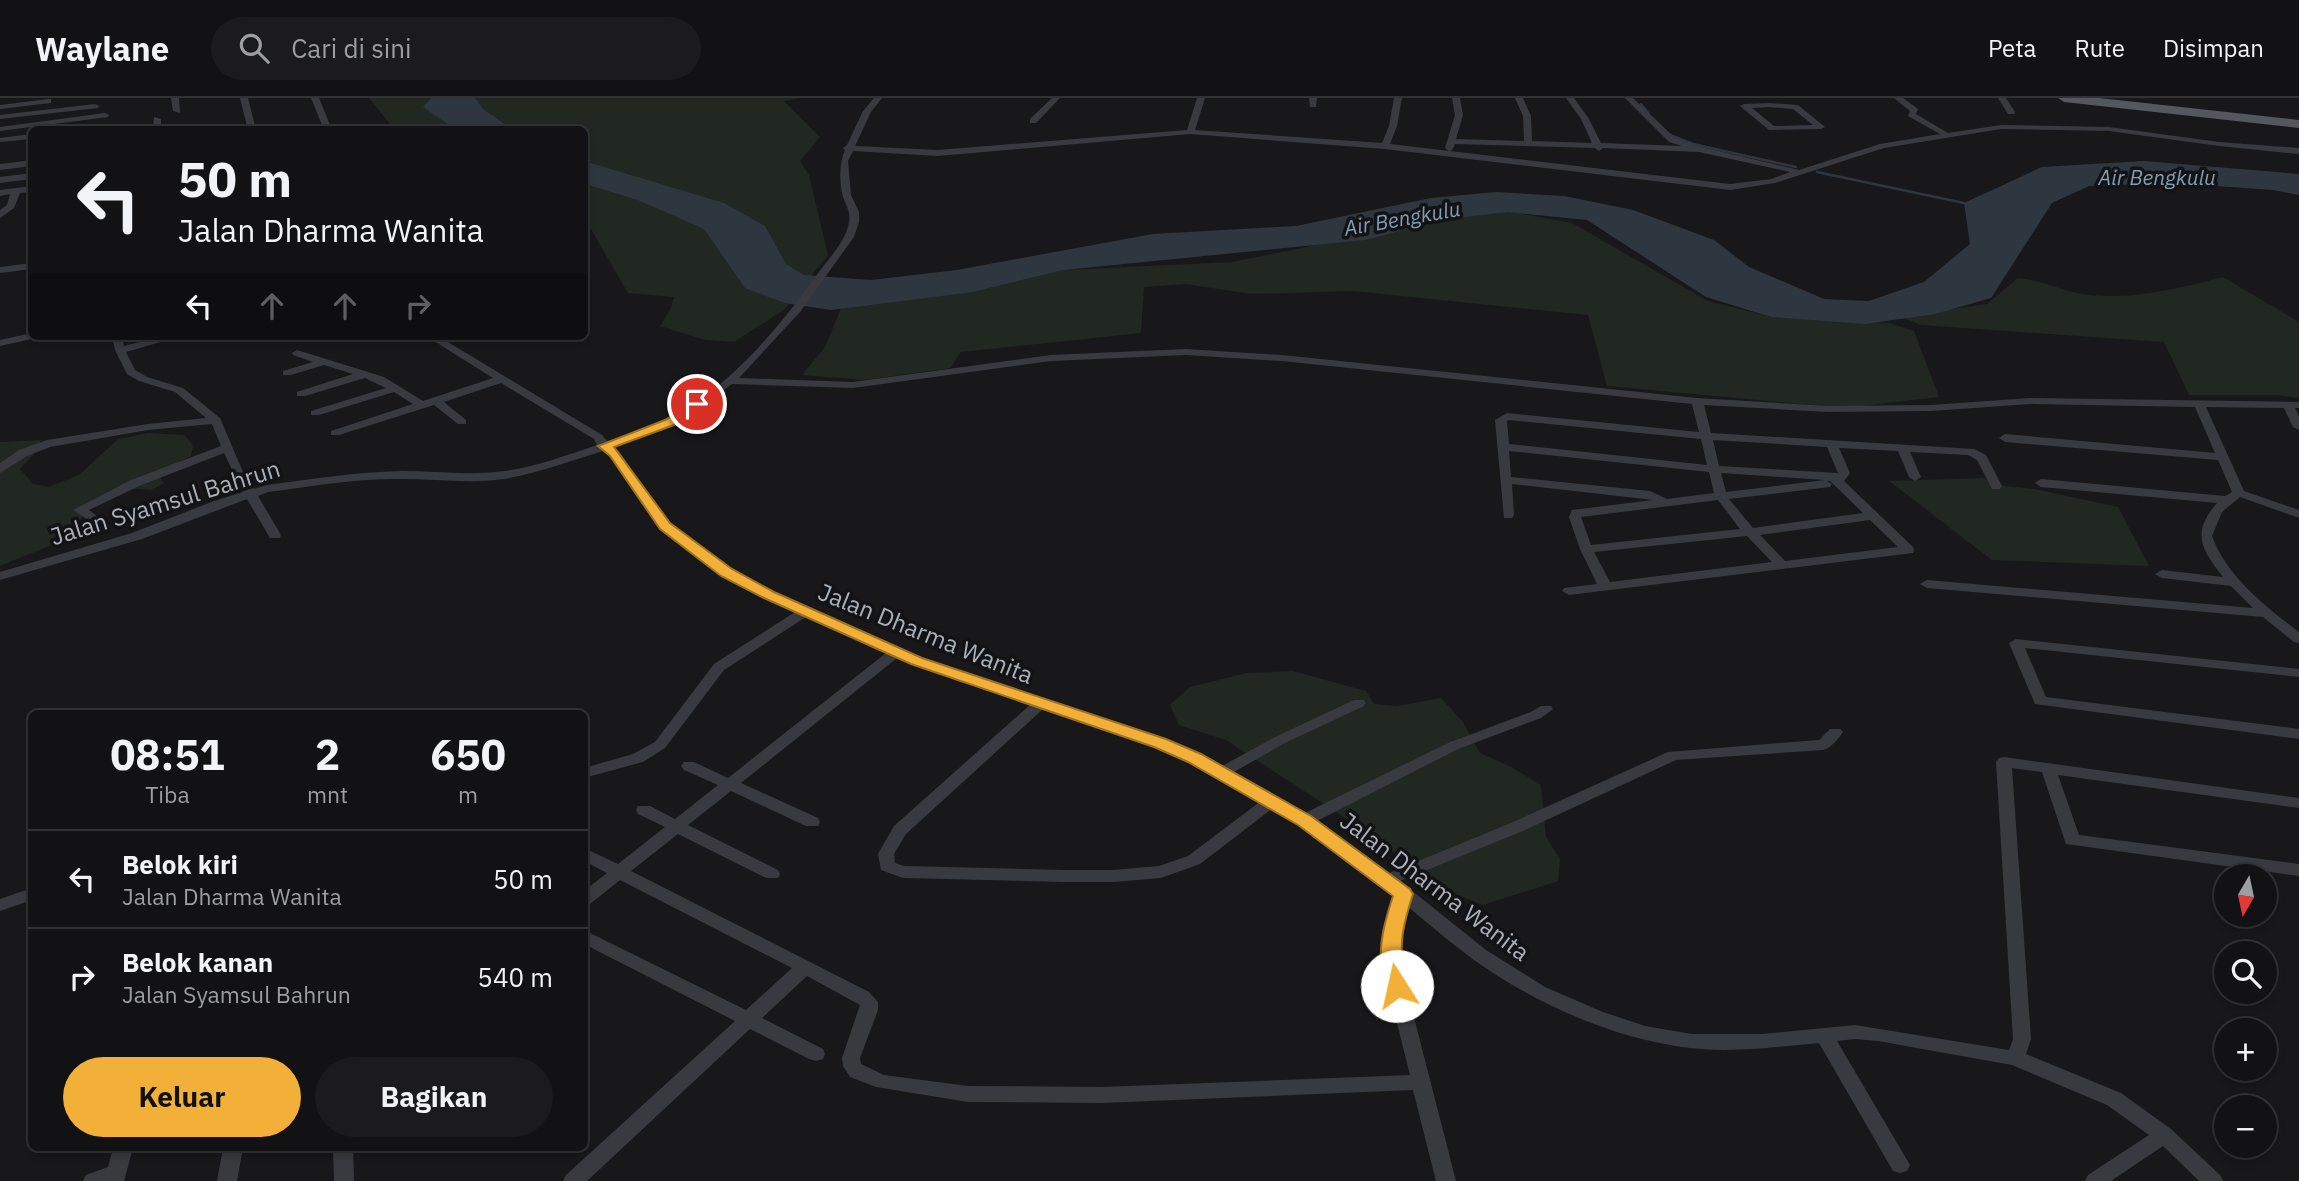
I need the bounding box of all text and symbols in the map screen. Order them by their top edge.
search box [211,17,701,80]
text: Waylane [35,27,169,70]
icon: search [235,29,273,67]
text: Cari di sini [291,31,412,65]
text: Peta [1988,32,2036,64]
text: Rute [2074,32,2125,64]
text: Disimpan [2163,32,2264,64]
text: 50 m [178,147,292,210]
icon: left [63,154,154,245]
water label: Air Bengkulu [2097,163,2216,191]
water label: Air Bengkulu [1341,194,1462,242]
text: Jalan Dharma Wanita [178,209,484,251]
icon: left [180,287,218,325]
icon: ahead [253,287,291,325]
icon: ahead [326,287,364,325]
icon: right [399,287,437,325]
pin [667,374,727,434]
icon: arrive [678,385,716,423]
street label: Jalan Syamsul Bahrun [46,452,284,552]
street label: Jalan Dharma Wanita [814,575,1038,691]
text: 08:51 [110,727,225,782]
text: 2 [315,727,340,782]
text: 650 [430,727,506,782]
text: Tiba [145,779,190,809]
text: mnt [307,779,348,809]
text: m [458,779,478,809]
street label: Jalan Dharma Wanita [1334,804,1536,968]
text: Belok kiri [122,847,238,881]
icon: left [63,860,101,898]
text: 50 m [493,862,553,896]
north arrow [2214,864,2277,928]
map controls [2214,864,2277,1158]
text: Jalan Dharma Wanita [122,881,342,911]
button: search [2214,941,2277,1004]
text: Belok kanan [122,945,273,979]
position arrow [1360,949,1434,1023]
icon: right [63,958,101,996]
text: 540 m [477,960,553,994]
text: Jalan Syamsul Bahrun [122,979,351,1009]
button: + [2214,1018,2277,1081]
button: Keluar [63,1057,301,1137]
button: Bagikan [315,1057,553,1137]
button: − [2214,1095,2277,1158]

